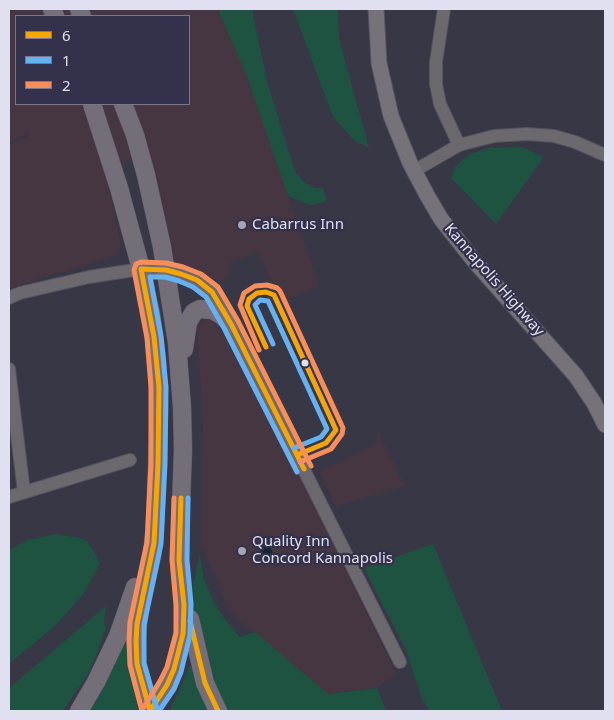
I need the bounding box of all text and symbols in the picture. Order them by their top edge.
legend [15,15,190,105]
text: 6 [62,25,71,45]
text: 1 [62,50,71,70]
text: 2 [62,75,71,95]
place label: Cabarrus Inn [252,216,344,234]
marker: Cabarrus Inn [236,219,248,231]
street label: Kannapolis Highway [440,220,548,340]
unlabelled marker [300,358,310,368]
place label: Quality Inn Concord Kannapolis [252,533,393,568]
marker: Quality Inn Concord Kannapolis [236,545,248,557]

